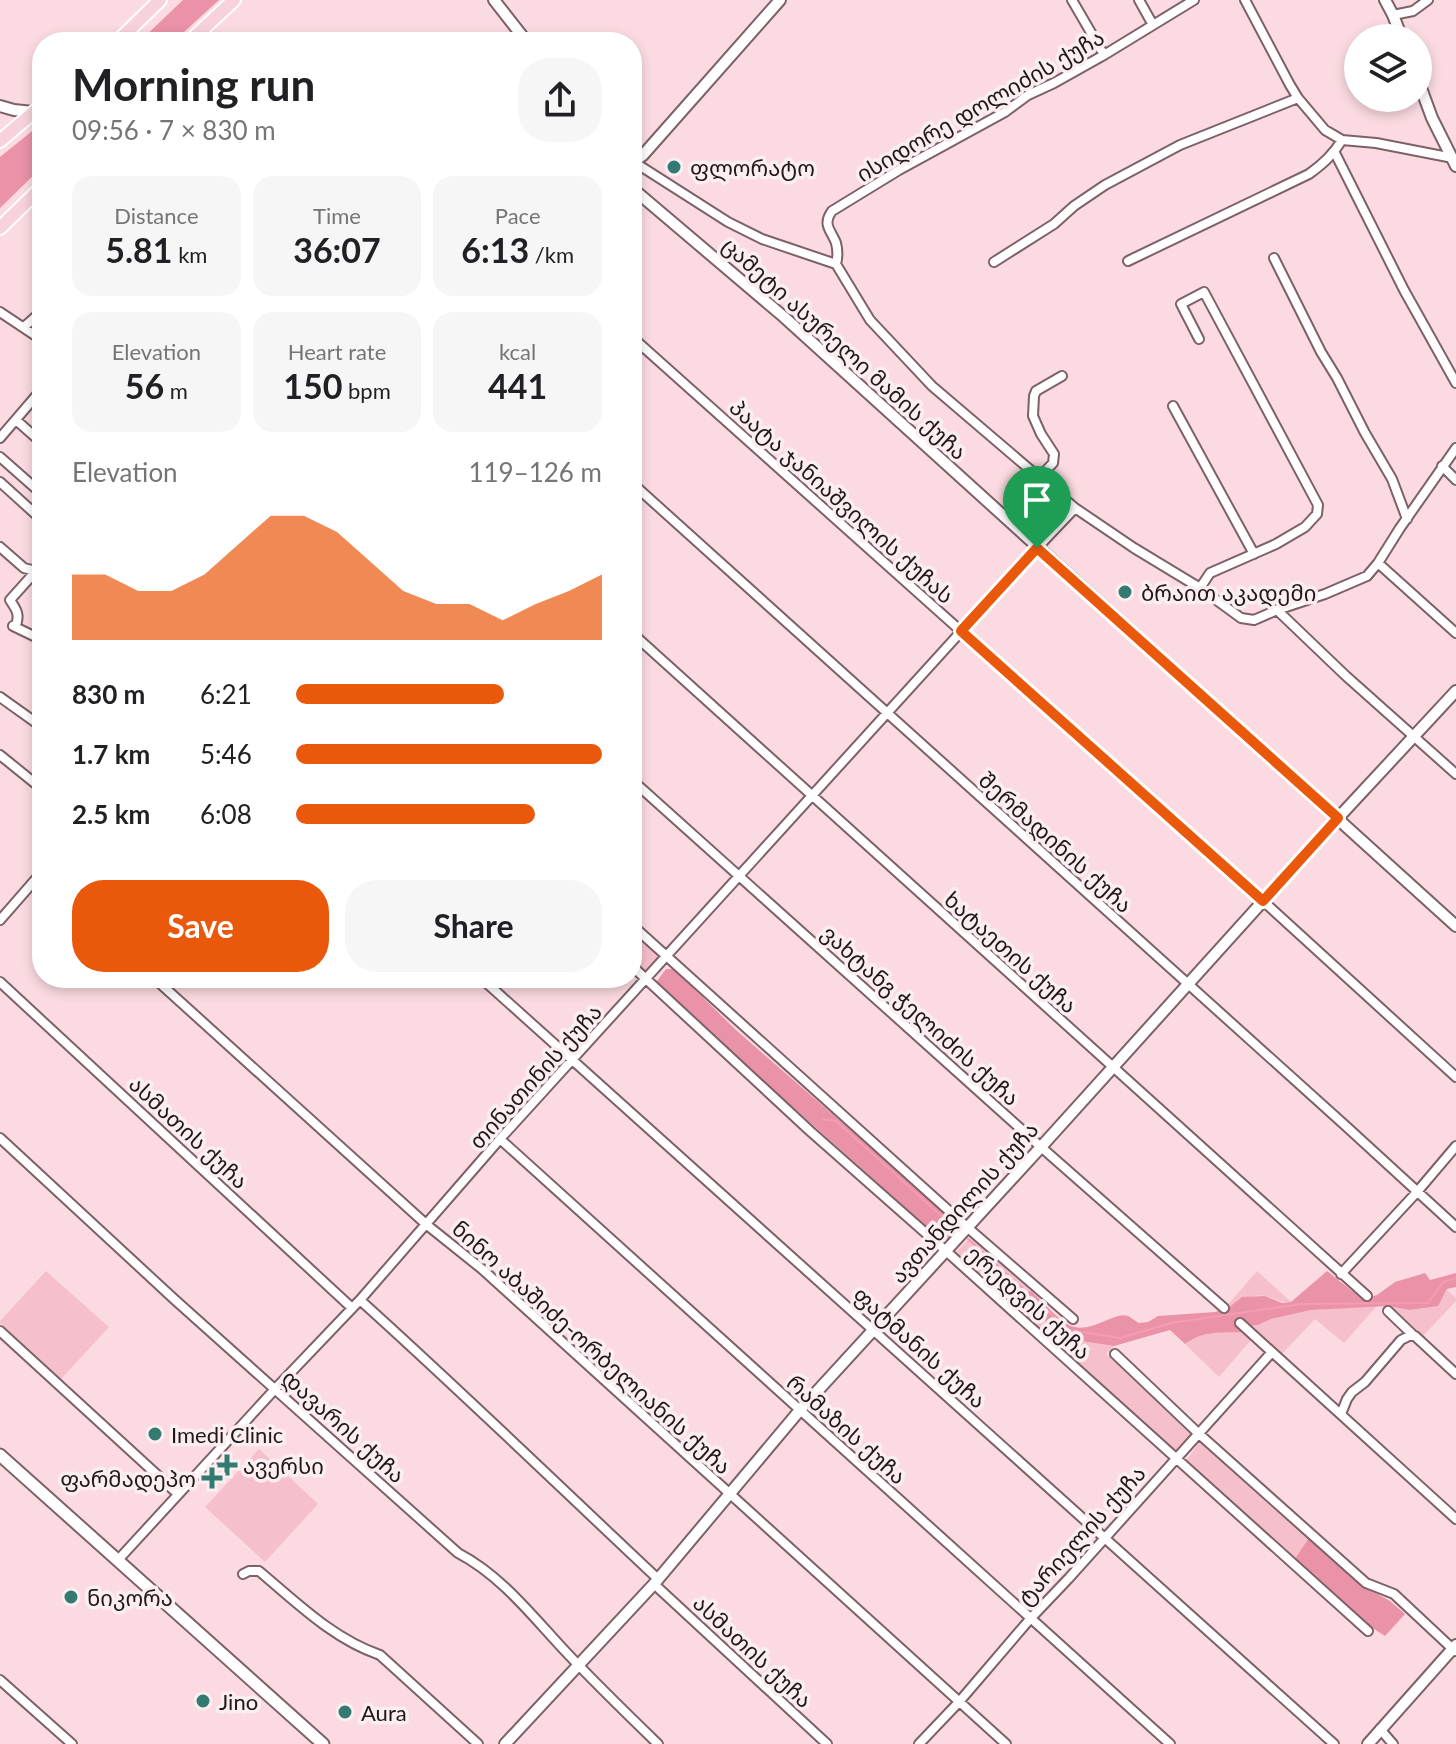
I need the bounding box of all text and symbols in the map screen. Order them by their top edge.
street label: ისიდორე დოლიძის ქუჩა [851,23,1109,188]
map controls [1344,24,1432,112]
button: layers [1344,24,1432,112]
text: Morning run [72,58,315,110]
button: share [518,58,602,142]
text: 09:56 · 7 × 830 m [72,114,276,146]
place label: ფლორატო [690,154,815,182]
marker: ფლორატო [665,158,683,176]
text: Distance [114,202,199,229]
text: Time [313,202,361,229]
text: Pace [495,202,541,229]
text: 5.81 [105,229,173,270]
text: 36:07 [293,229,381,270]
text: 6:13 [461,229,529,270]
street label: ცამეტი ასურელი მამის ქუჩა [717,231,973,466]
text: km [173,241,207,268]
text: /km [529,241,574,268]
text: Elevation [112,338,201,365]
text: Heart rate [288,338,386,365]
text: kcal [499,338,536,365]
text: 56 [125,365,164,406]
text: 150 [283,365,342,406]
text: 441 [488,365,547,406]
text: m [164,377,188,404]
text: bpm [342,377,391,404]
street label: პაატა ჯანიაშვილის ქუჩას [724,393,960,610]
text: Elevation [72,456,178,488]
text: 119–126 m [468,456,602,488]
pin [1003,466,1071,548]
icon: arrive [1015,478,1059,522]
place label: ბრაით აკადემი [1141,579,1316,607]
marker: ბრაით აკადემი [1116,583,1134,601]
text: 830 m [72,678,145,710]
text: 6:21 [200,678,252,710]
text: 1.7 km [72,738,150,770]
text: 5:46 [200,738,252,770]
street label: შერმადინის ქუჩა [973,766,1138,919]
text: 2.5 km [72,798,150,830]
text: 6:08 [200,798,252,830]
button: Save [72,880,329,972]
button: Share [345,880,602,972]
street label: ხატაეთის ქუჩა [939,885,1083,1019]
street label: ვახტანგ ჭელიძის ქუჩა [816,919,1026,1112]
street label: თინათინის ქუჩა [463,998,607,1154]
street label: ასმათის ქუჩა [124,1070,254,1194]
street label: ავთანდილის ქუჩა [884,1116,1044,1289]
street label: ნინო აბაშიძე-ორბელიანის ქუჩა [446,1214,737,1480]
street label: ერედვის ქუჩა [961,1239,1097,1366]
street label: ფატმანის ქუჩა [848,1280,992,1414]
street label: დავარის ქუჩა [276,1364,411,1489]
street label: რამაზის ქუჩა [782,1368,912,1490]
place label: Imedi Clinic [171,1421,283,1448]
marker: Imedi Clinic [146,1425,164,1443]
place label: ავერსი [243,1452,324,1479]
marker: ავერსი [218,1456,236,1474]
street label: ტარიელის ქუჩა [1011,1459,1152,1611]
place label: ფარმადეპო [60,1465,196,1493]
marker: ფარმადეპო [203,1469,221,1487]
place label: ნიკორა [87,1584,173,1611]
marker: ნიკორა [62,1588,80,1606]
street label: ასმათის ქუჩა [688,1589,818,1713]
place label: Jino [219,1688,258,1715]
marker: Jino [194,1692,212,1710]
place label: Aura [361,1699,407,1726]
marker: Aura [336,1703,354,1721]

